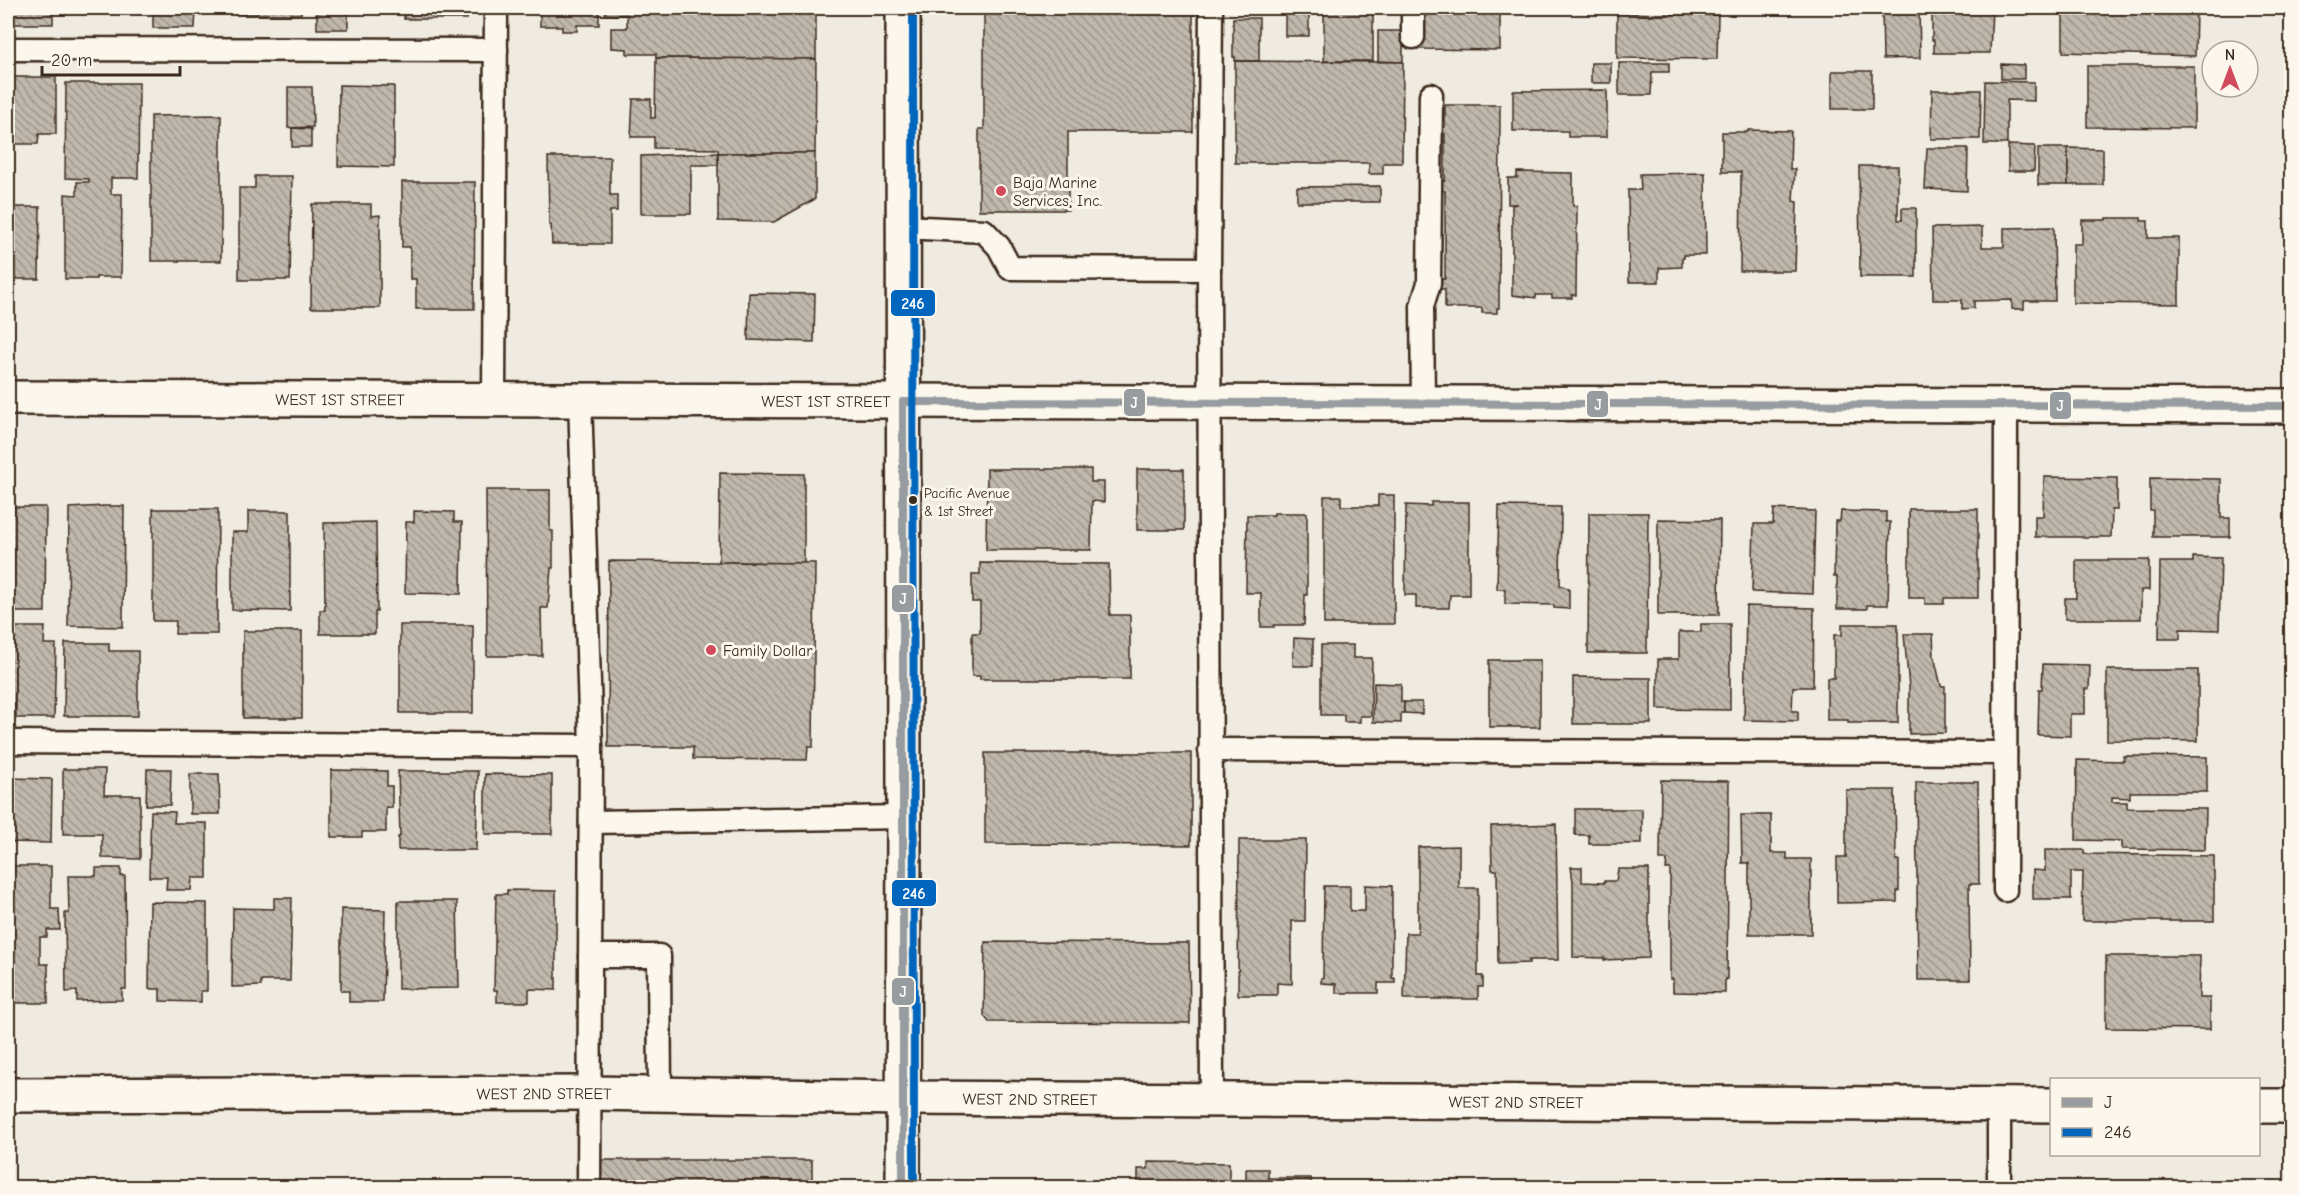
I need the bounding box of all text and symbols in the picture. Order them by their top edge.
scale bar [42,39,180,77]
north arrow [2200,39,2260,99]
text: N [2225,46,2235,64]
text: 20 m [51,50,92,71]
place label: Baja Marine Services, Inc. [1013,174,1102,210]
marker: Baja Marine Services, Inc. [994,184,1008,198]
line badge: 246 [890,289,936,317]
text: 246 [901,295,925,313]
line badge: J [1123,388,1146,417]
line badge: J [1586,390,1609,418]
street label: WEST 1ST STREET [275,391,405,409]
line badge: J [2049,391,2072,420]
street label: WEST 1ST STREET [761,393,891,411]
text: J [1130,394,1138,412]
text: J [1594,396,1602,414]
text: J [2056,397,2064,415]
place label: Pacific Avenue & 1st Street [924,485,1010,520]
marker: Pacific Avenue & 1st Street [907,494,919,506]
line badge: J [891,584,915,613]
text: J [899,590,907,608]
place label: Family Dollar [723,642,813,660]
marker: Family Dollar [704,643,718,657]
line badge: 246 [891,879,937,907]
text: 246 [902,885,926,903]
line badge: J [891,977,915,1006]
text: J [899,983,907,1001]
legend [2050,1078,2260,1156]
street label: WEST 2ND STREET [477,1085,612,1103]
street label: WEST 2ND STREET [962,1090,1098,1109]
text: J [2104,1092,2112,1113]
street label: WEST 2ND STREET [1448,1093,1584,1112]
text: 246 [2104,1122,2132,1143]

